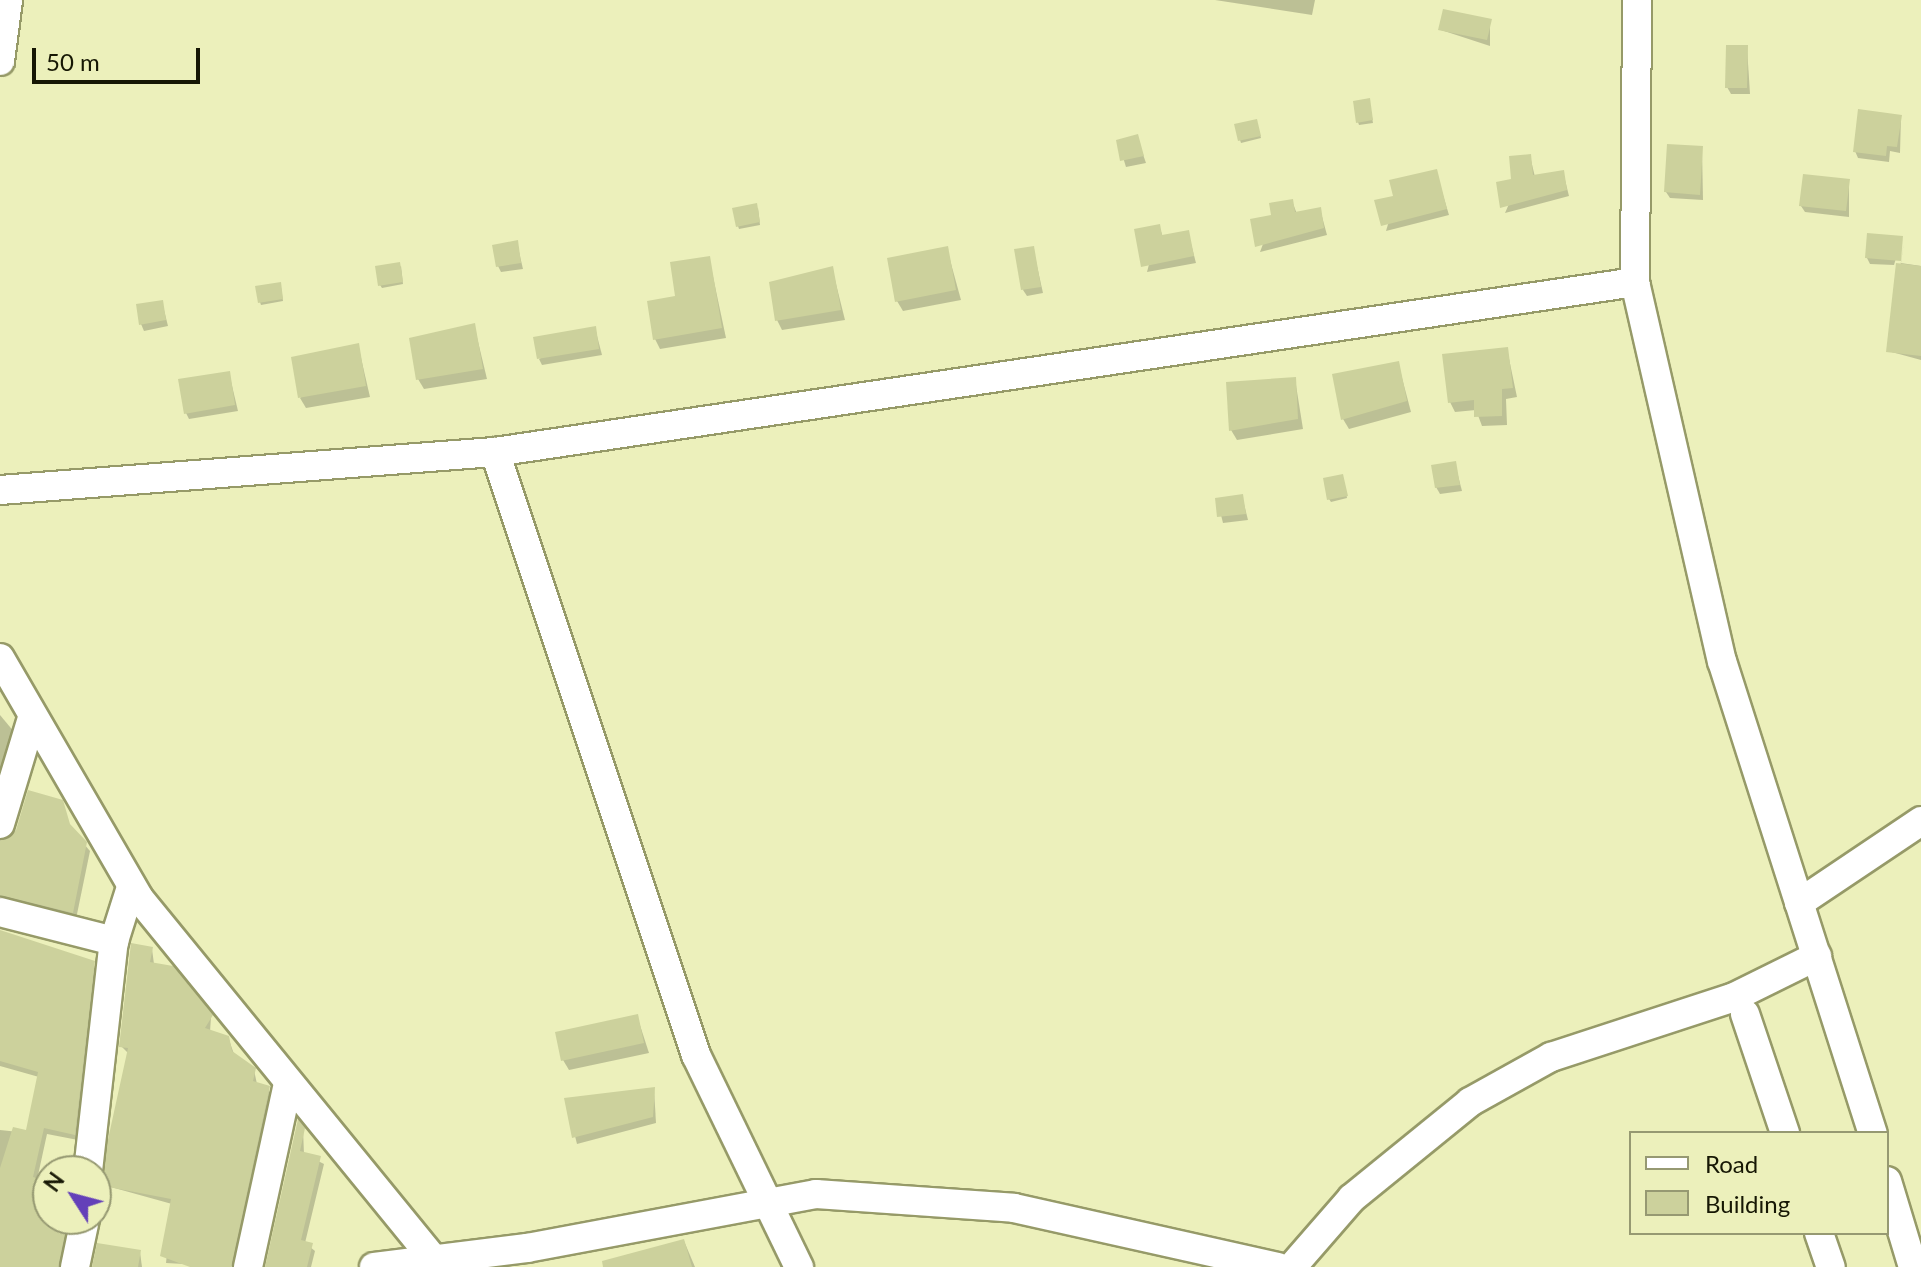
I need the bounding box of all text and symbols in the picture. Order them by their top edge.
scale bar [36,32,204,82]
text: 50 m [46,47,100,76]
legend [1629,1131,1889,1235]
text: Road [1705,1149,1758,1178]
north arrow [32,1155,112,1235]
text: N [38,1167,70,1197]
text: Building [1705,1189,1790,1218]

